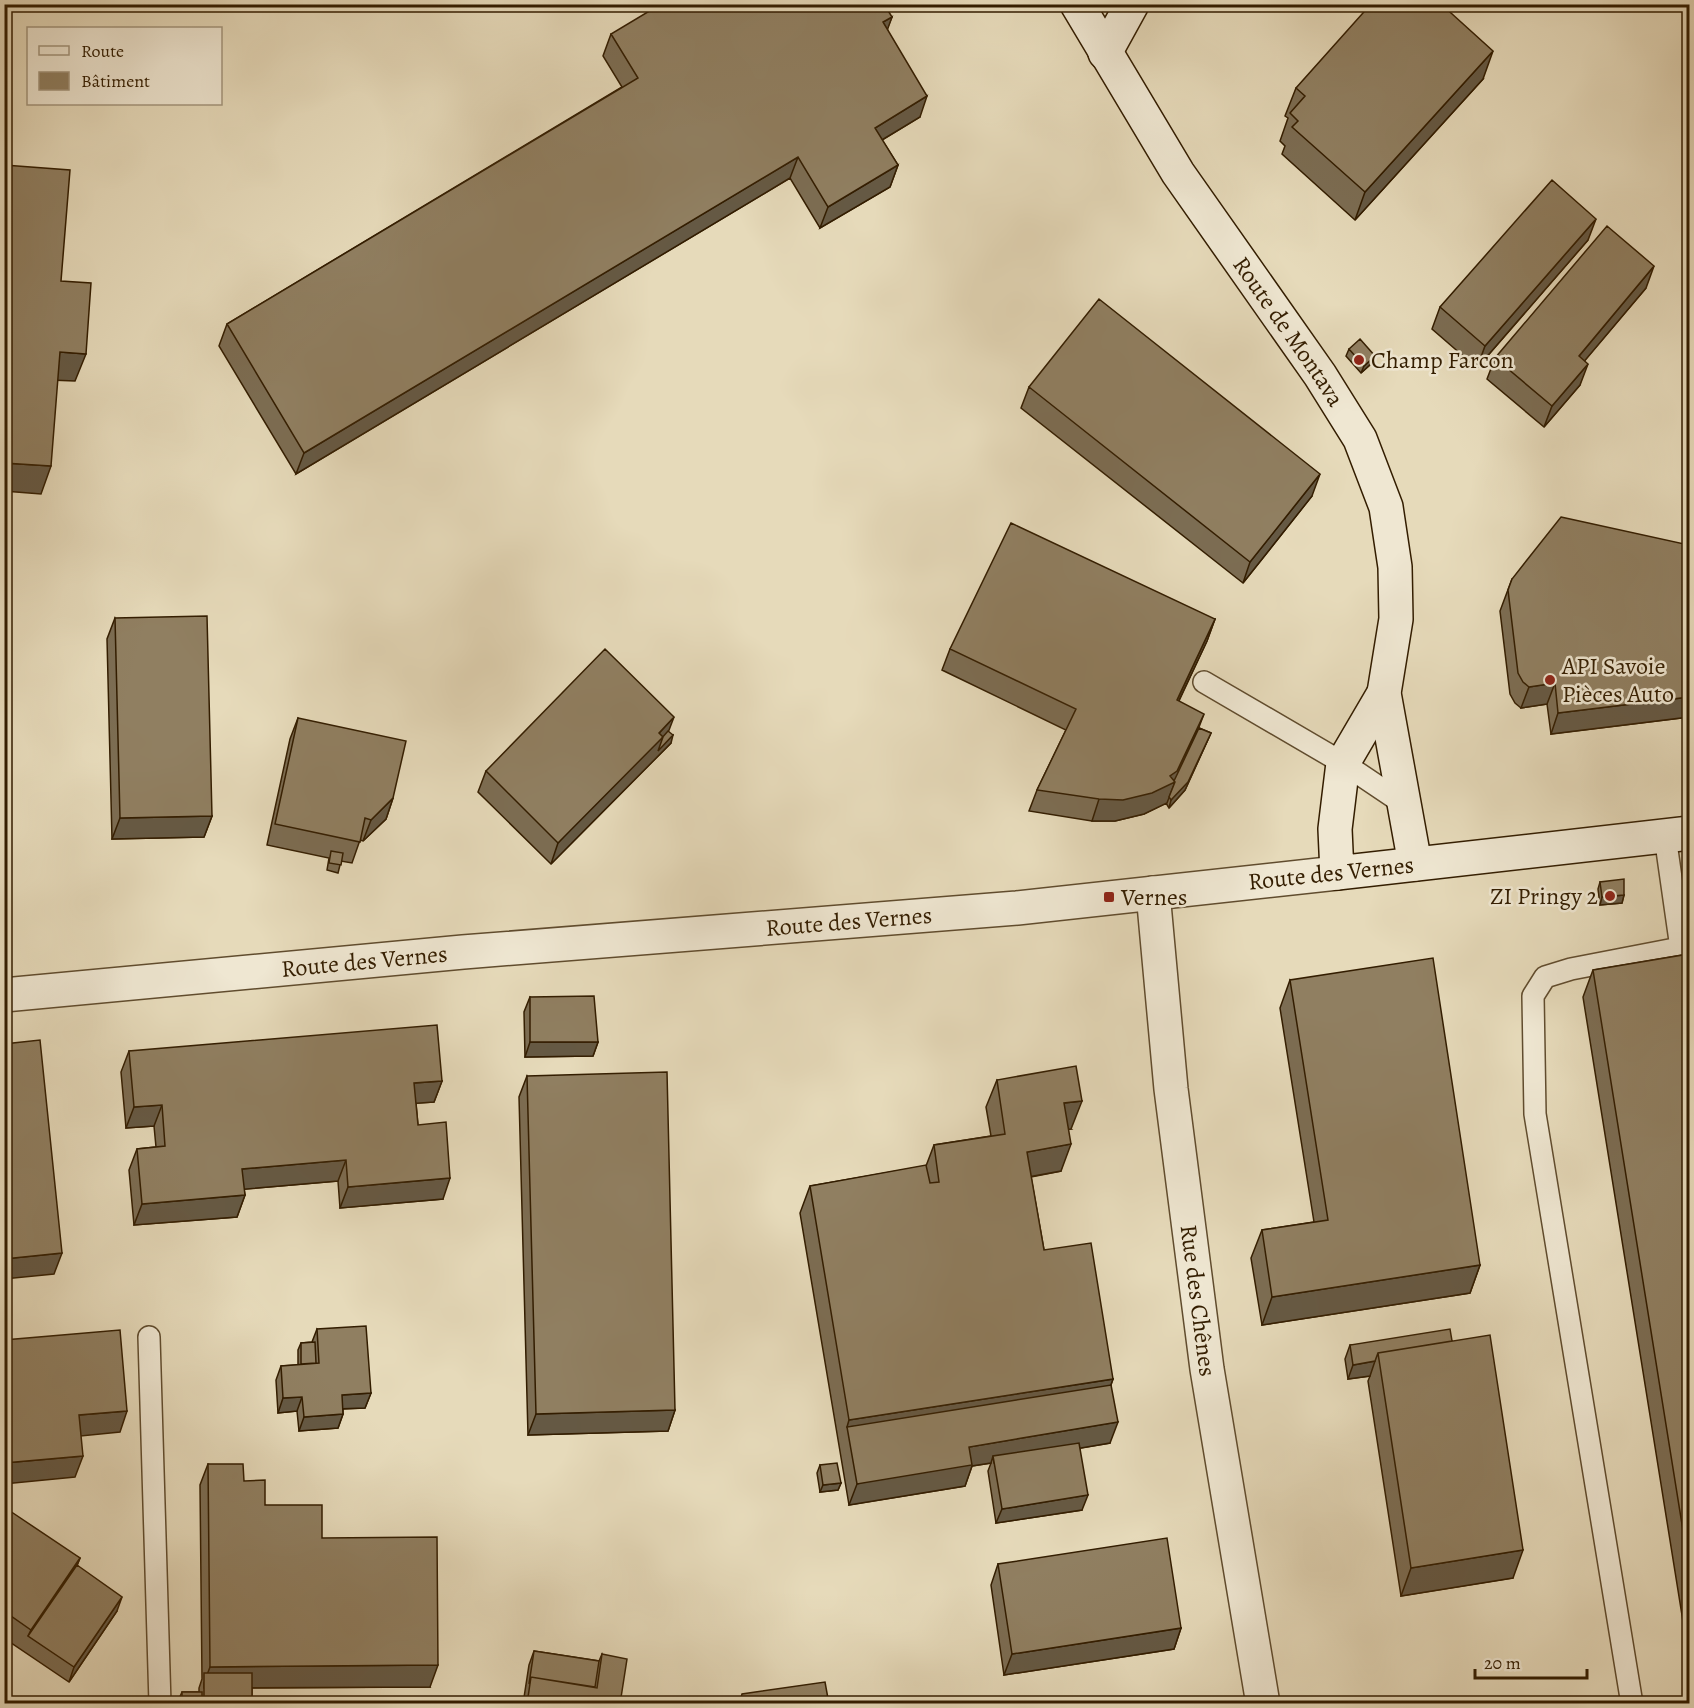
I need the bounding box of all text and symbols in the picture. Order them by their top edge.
legend [27,27,222,105]
text: Route [81,39,124,63]
text: Bâtiment [81,69,150,93]
street label: Route de Montava [1225,250,1352,413]
place label: Champ Farcon [1371,344,1514,376]
marker: Champ Farcon [1352,353,1366,367]
place label: API Savoie Pièces Auto [1561,650,1674,710]
marker: API Savoie Pièces Auto [1543,673,1557,687]
street label: Route des Vernes [1246,848,1416,898]
place label: ZI Pringy 2 [1490,880,1598,912]
place label: Vernes [1120,881,1187,913]
marker: ZI Pringy 2 [1603,889,1617,903]
marker: Vernes [1102,890,1116,904]
street label: Route des Vernes [764,899,933,944]
street label: Route des Vernes [280,938,449,985]
street label: Rue des Chênes [1173,1223,1224,1379]
scale bar [1475,1642,1588,1680]
text: 20 m [1484,1651,1521,1675]

